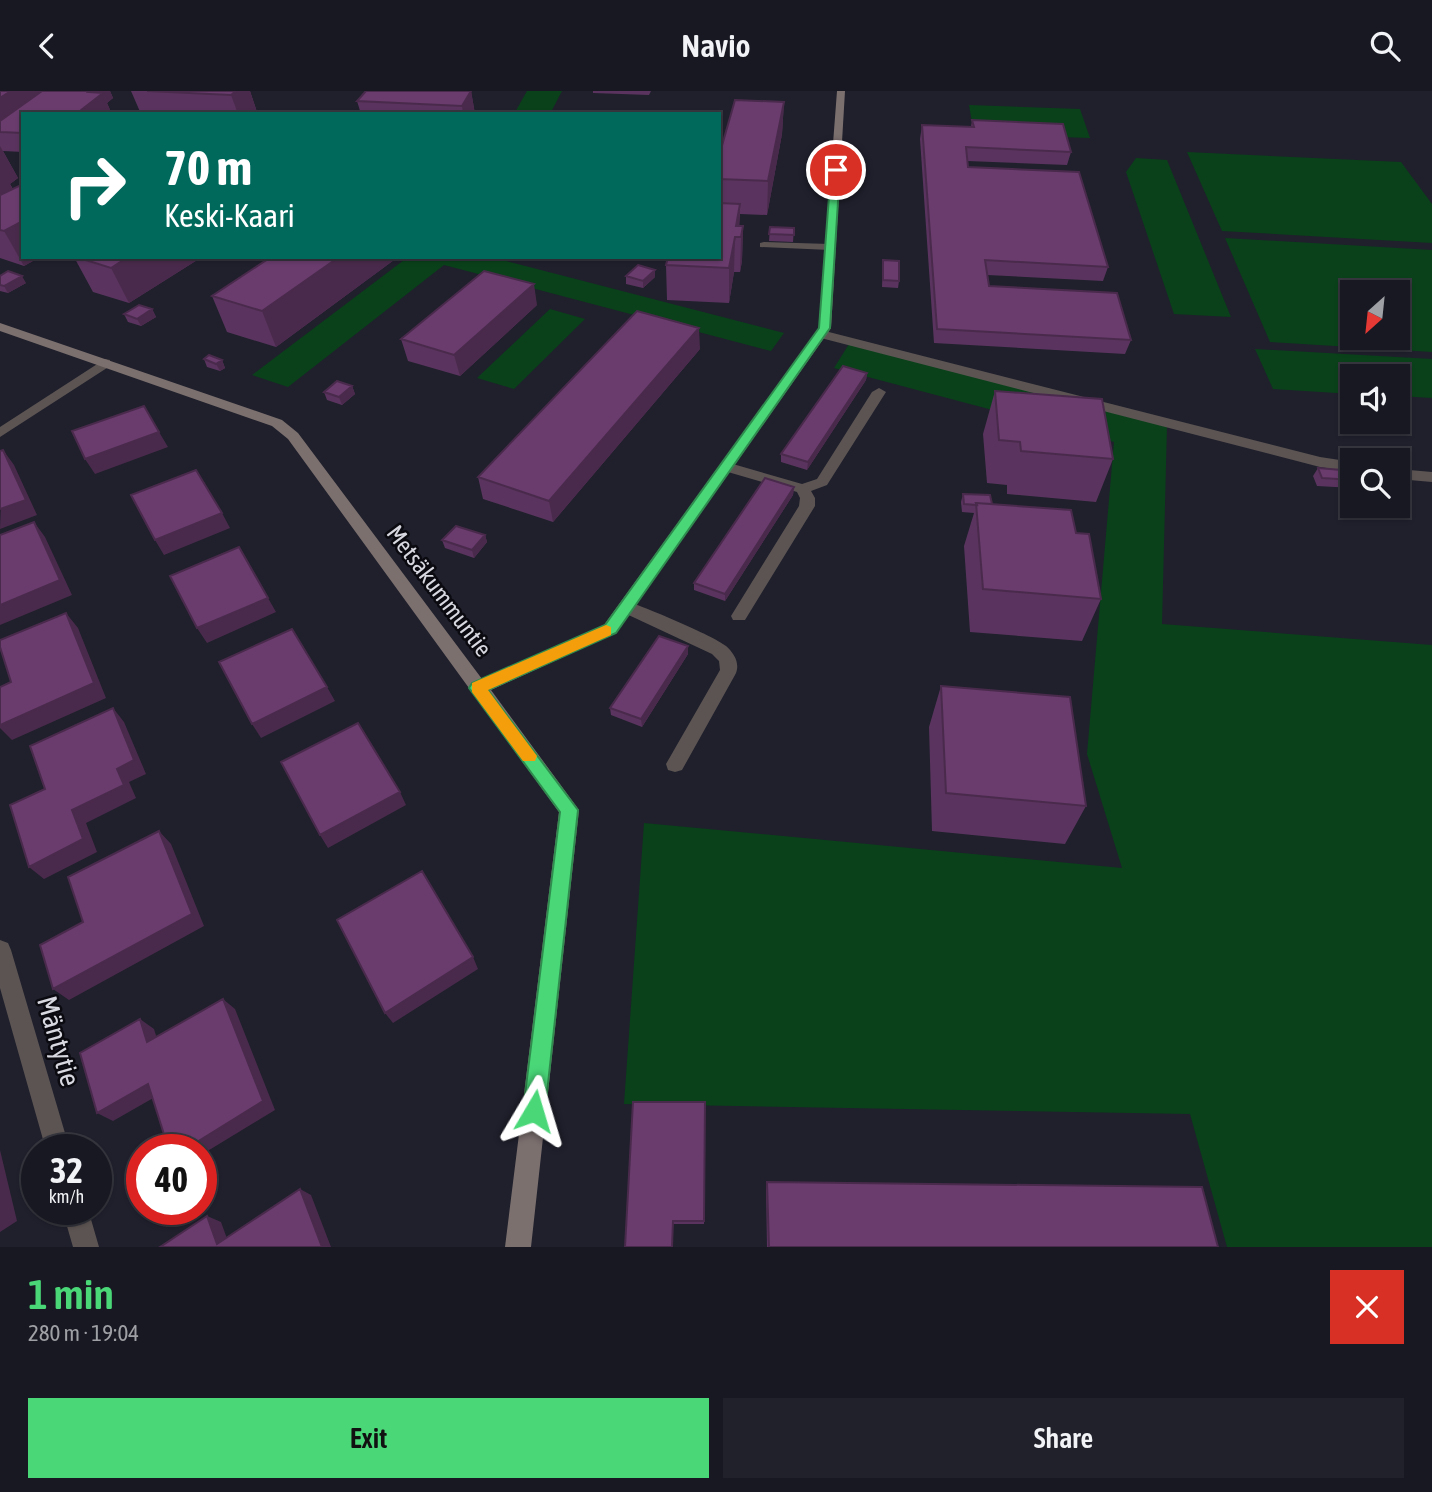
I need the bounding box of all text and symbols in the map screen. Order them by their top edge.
icon: back [28,27,66,65]
text: Navio [681,27,751,64]
icon: search [1366,27,1404,65]
text: 70 m [164,139,252,195]
icon: right [49,140,140,231]
pin [806,140,866,200]
icon: arrive [817,151,855,189]
text: Keski-Kaari [164,197,295,234]
north arrow [1340,280,1410,350]
map controls [1340,280,1410,518]
button: sound [1340,364,1410,434]
button: search [1340,448,1410,518]
street label: Metsäkummuntie [381,520,497,661]
street label: Mäntytie [31,992,87,1090]
position arrow [497,1074,571,1148]
speed limit sign: 40 [126,1134,217,1225]
text: 32 [50,1150,83,1190]
text: km/h [49,1186,84,1207]
text: 1 min [28,1270,114,1318]
button: close [1330,1270,1404,1344]
text: 280 m · 19:04 [28,1320,139,1346]
button: Exit [28,1398,709,1478]
button: Share [723,1398,1404,1478]

